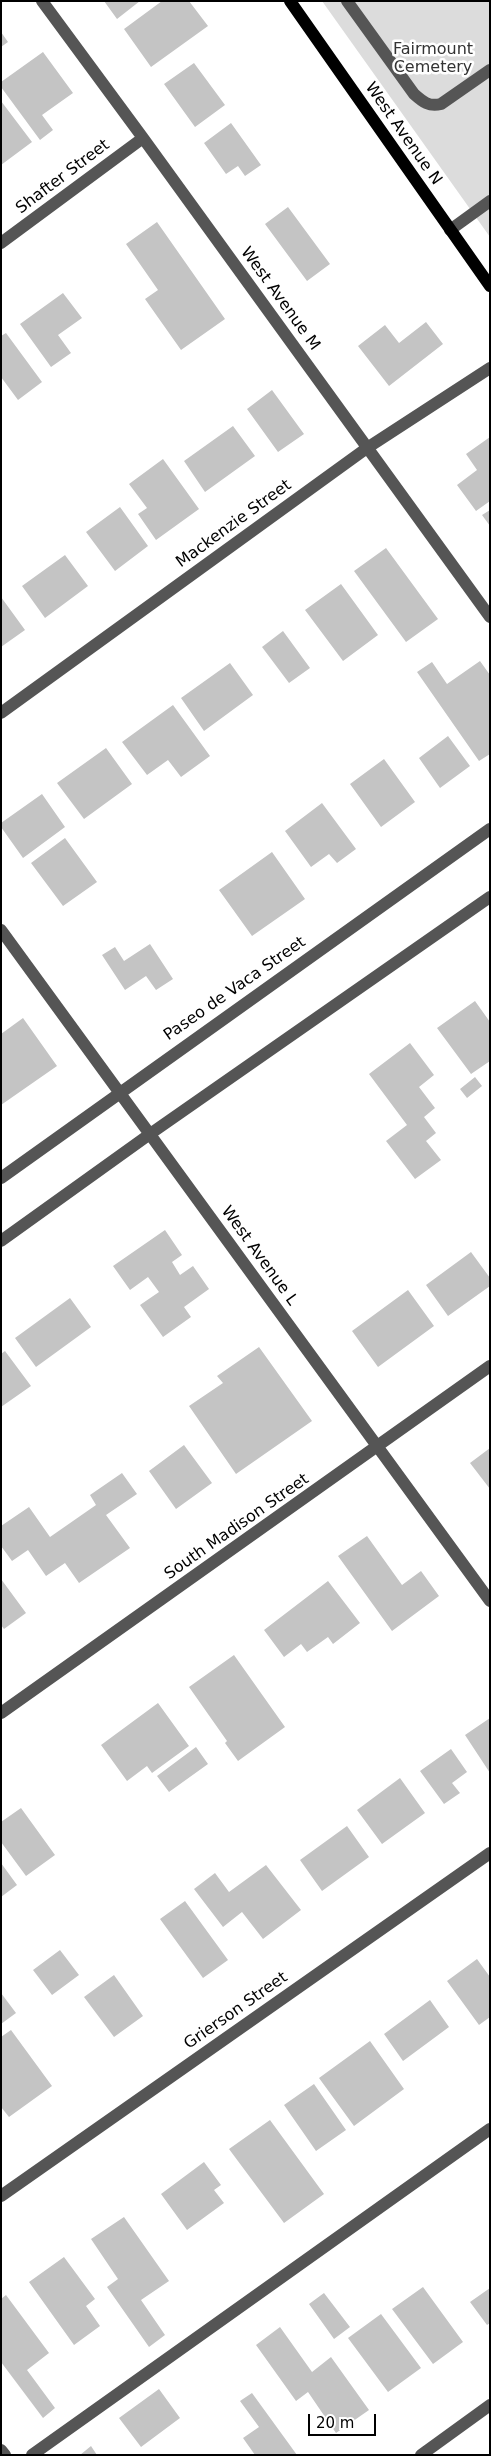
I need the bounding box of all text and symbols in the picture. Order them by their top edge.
park label: Fairmount Cemetery [393,40,473,78]
street label: West Avenue N [360,79,446,189]
street label: Shafter Street [13,136,113,218]
street label: West Avenue M [236,244,324,354]
street label: Mackenzie Street [173,476,295,572]
street label: Paseo de Vaca Street [160,933,310,1045]
street label: West Avenue L [217,1203,301,1309]
street label: South Madison Street [161,1470,313,1584]
street label: Grierson Street [181,1968,291,2054]
scale bar [311,2404,378,2436]
text: 20 m [316,2414,354,2432]

